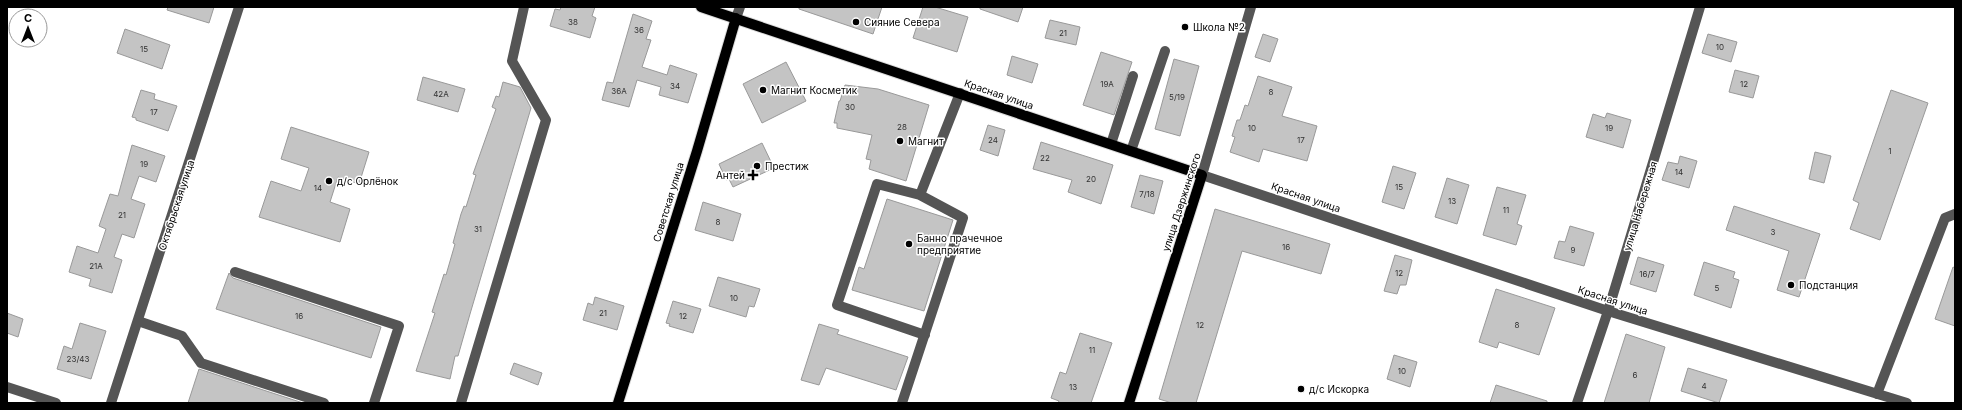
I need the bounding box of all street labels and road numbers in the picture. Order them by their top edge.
street label: Красная улица [963,77,1035,111]
street label: улица Дзержинского [1159,151,1203,253]
street label: Октябрьская улица [156,158,196,252]
street label: улица Набережная [1621,160,1659,252]
street label: Советская улица [650,161,686,243]
street label: Красная улица [1270,180,1342,214]
street label: Красная улица [1577,283,1649,317]

